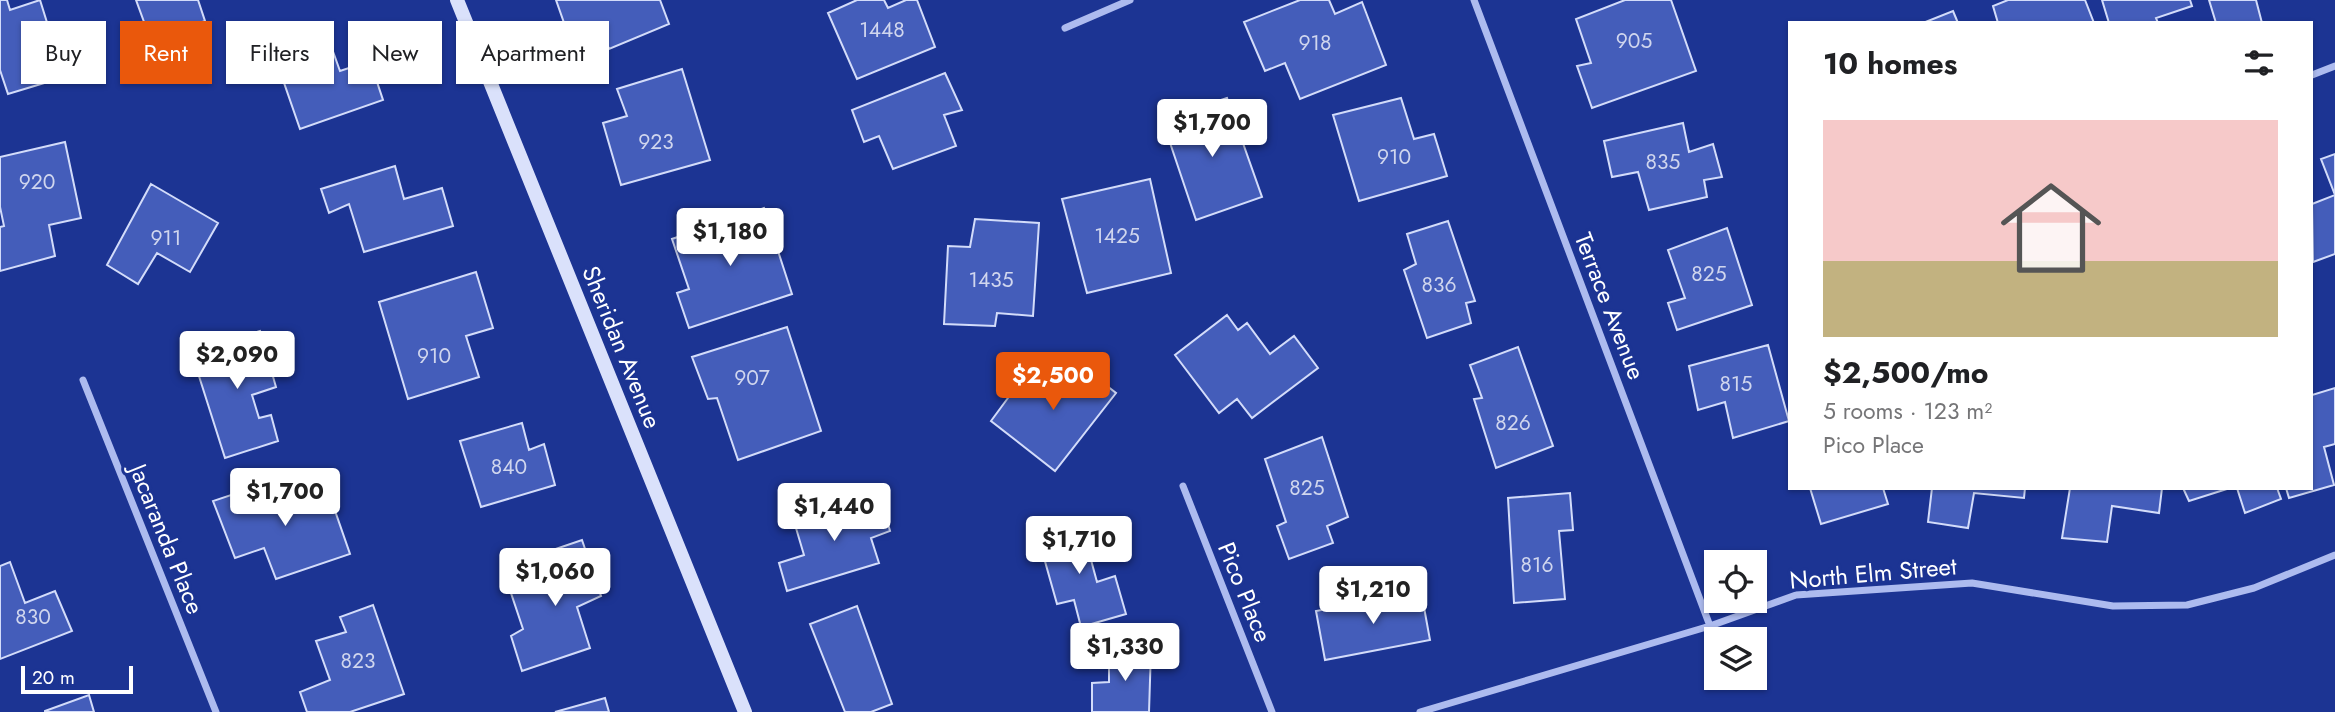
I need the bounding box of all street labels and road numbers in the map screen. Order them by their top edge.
street label: Terrace Avenue [1566,227,1654,385]
street label: Sheridan Avenue [573,261,671,433]
street label: Jacaranda Place [120,456,213,619]
street label: Pico Place [1209,537,1281,647]
street label: North Elm Street [1788,548,1958,598]

